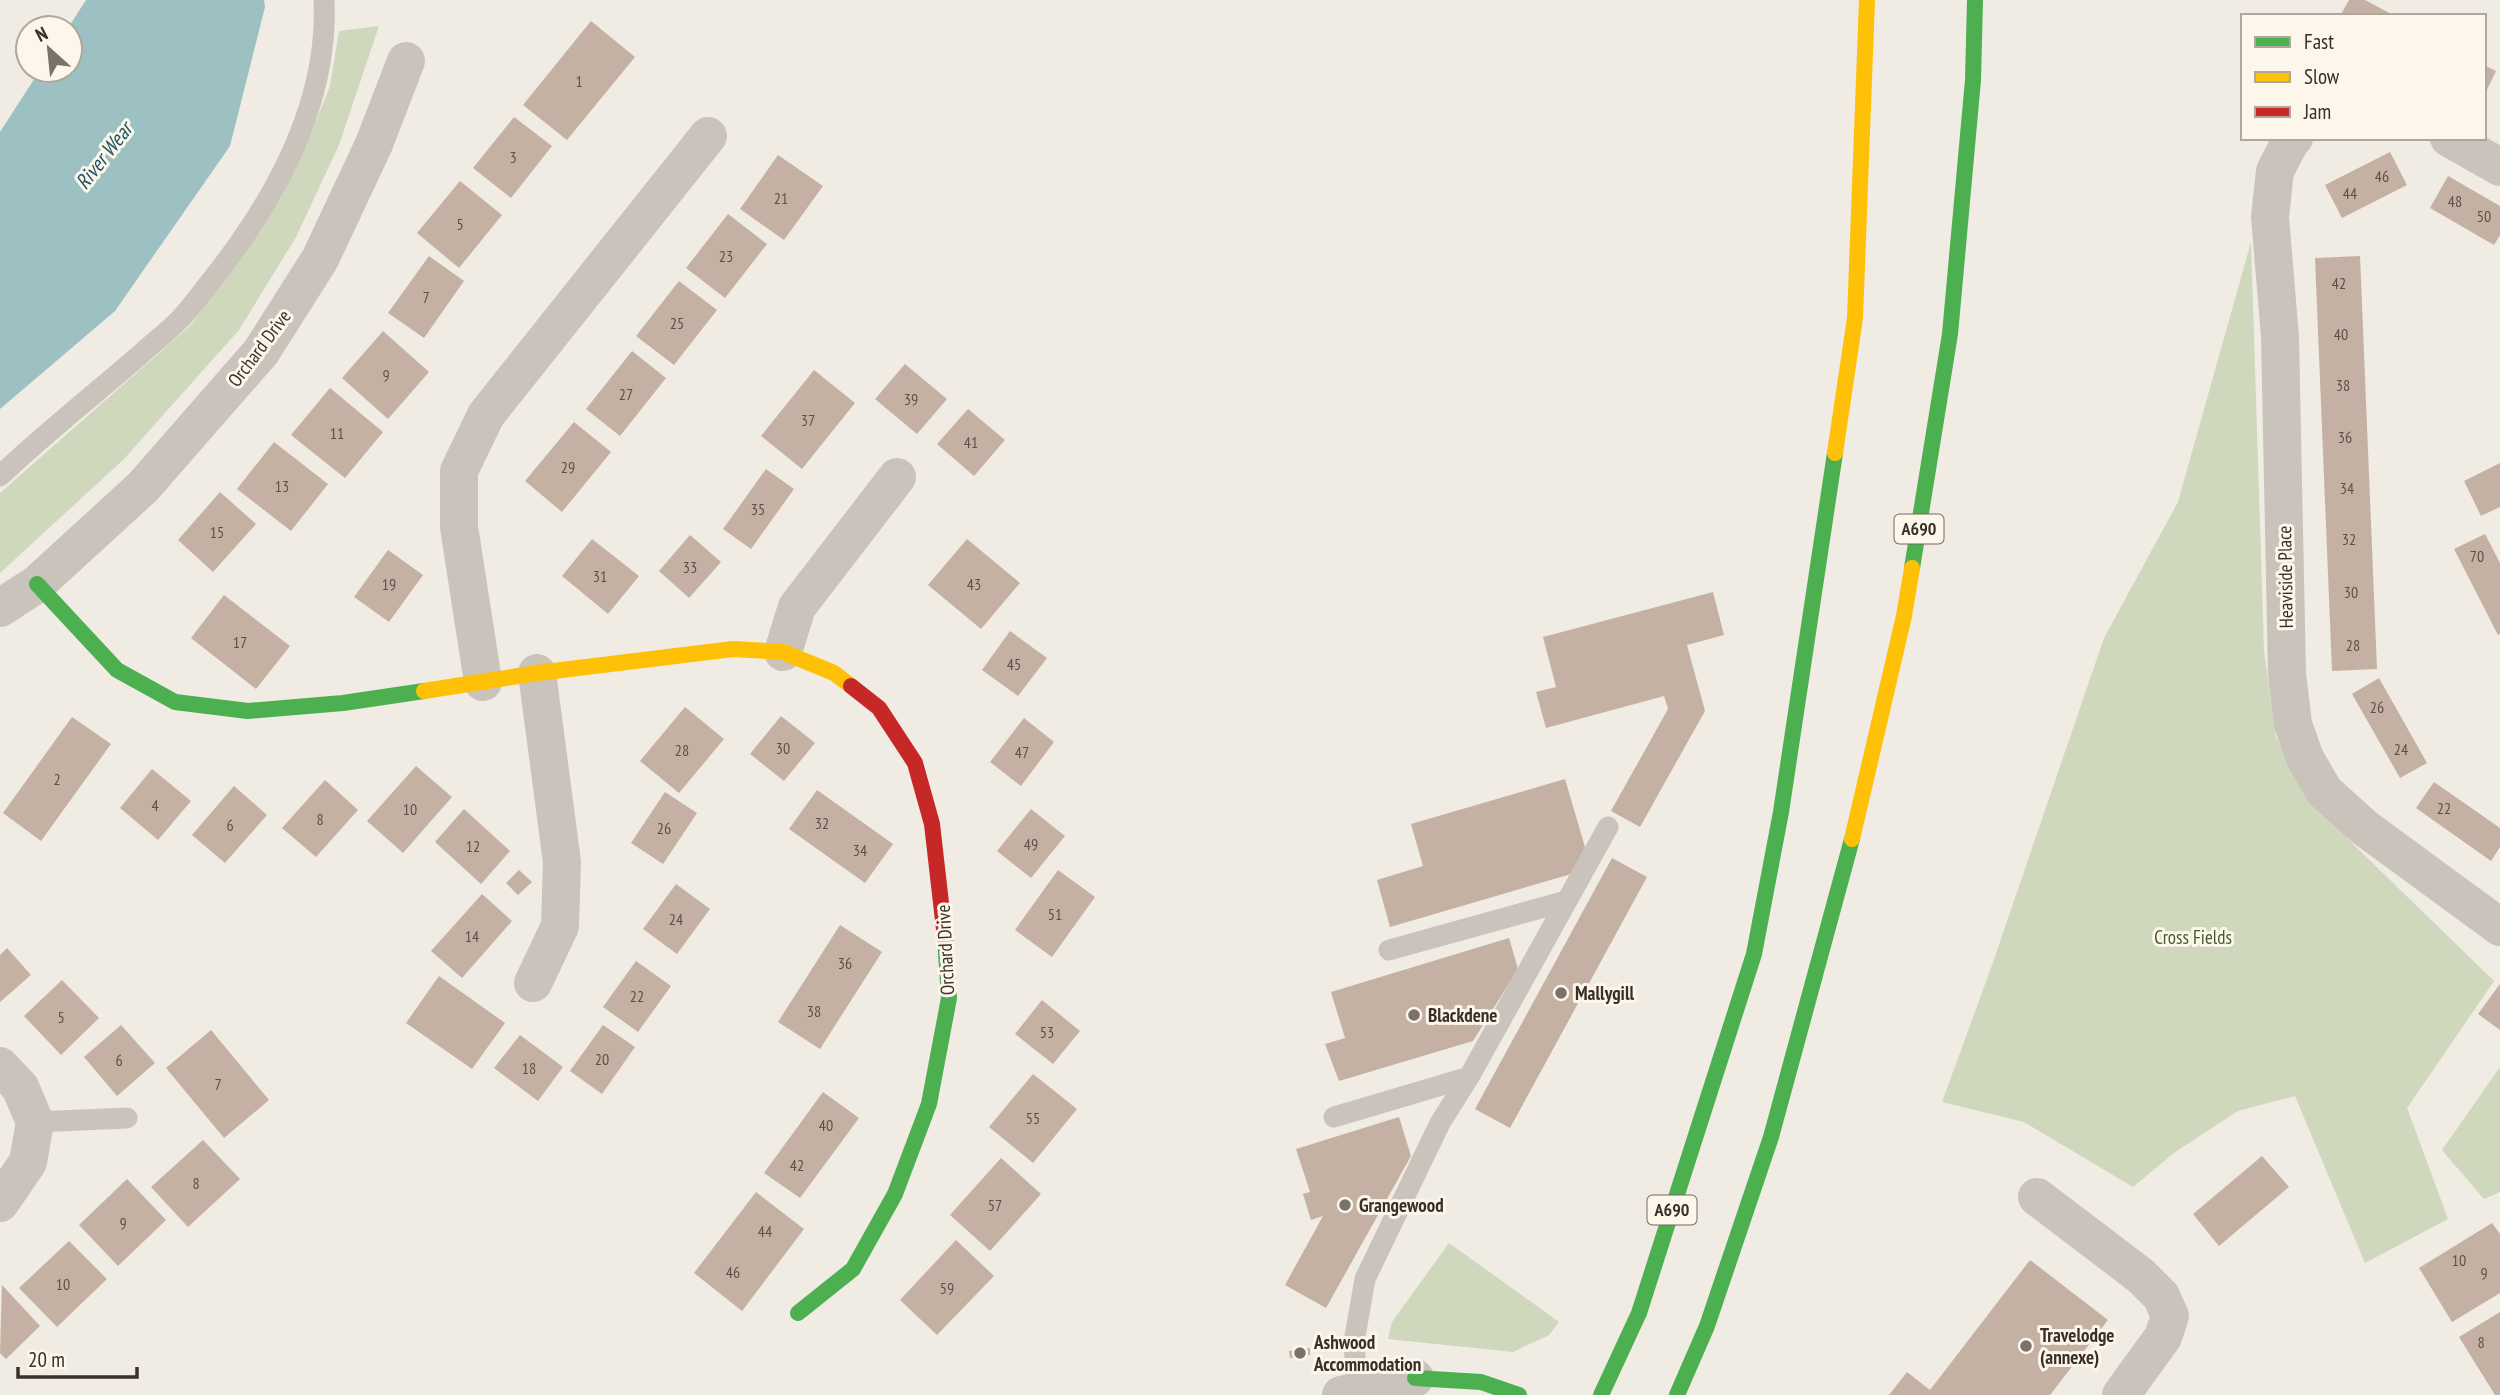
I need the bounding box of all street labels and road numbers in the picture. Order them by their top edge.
street label: Orchard Drive [222,305,296,391]
road number: A690 [1895,514,1944,544]
street label: Heaviside Place [2272,525,2298,629]
street label: Orchard Drive [931,904,959,996]
road number: A690 [1648,1196,1696,1224]

